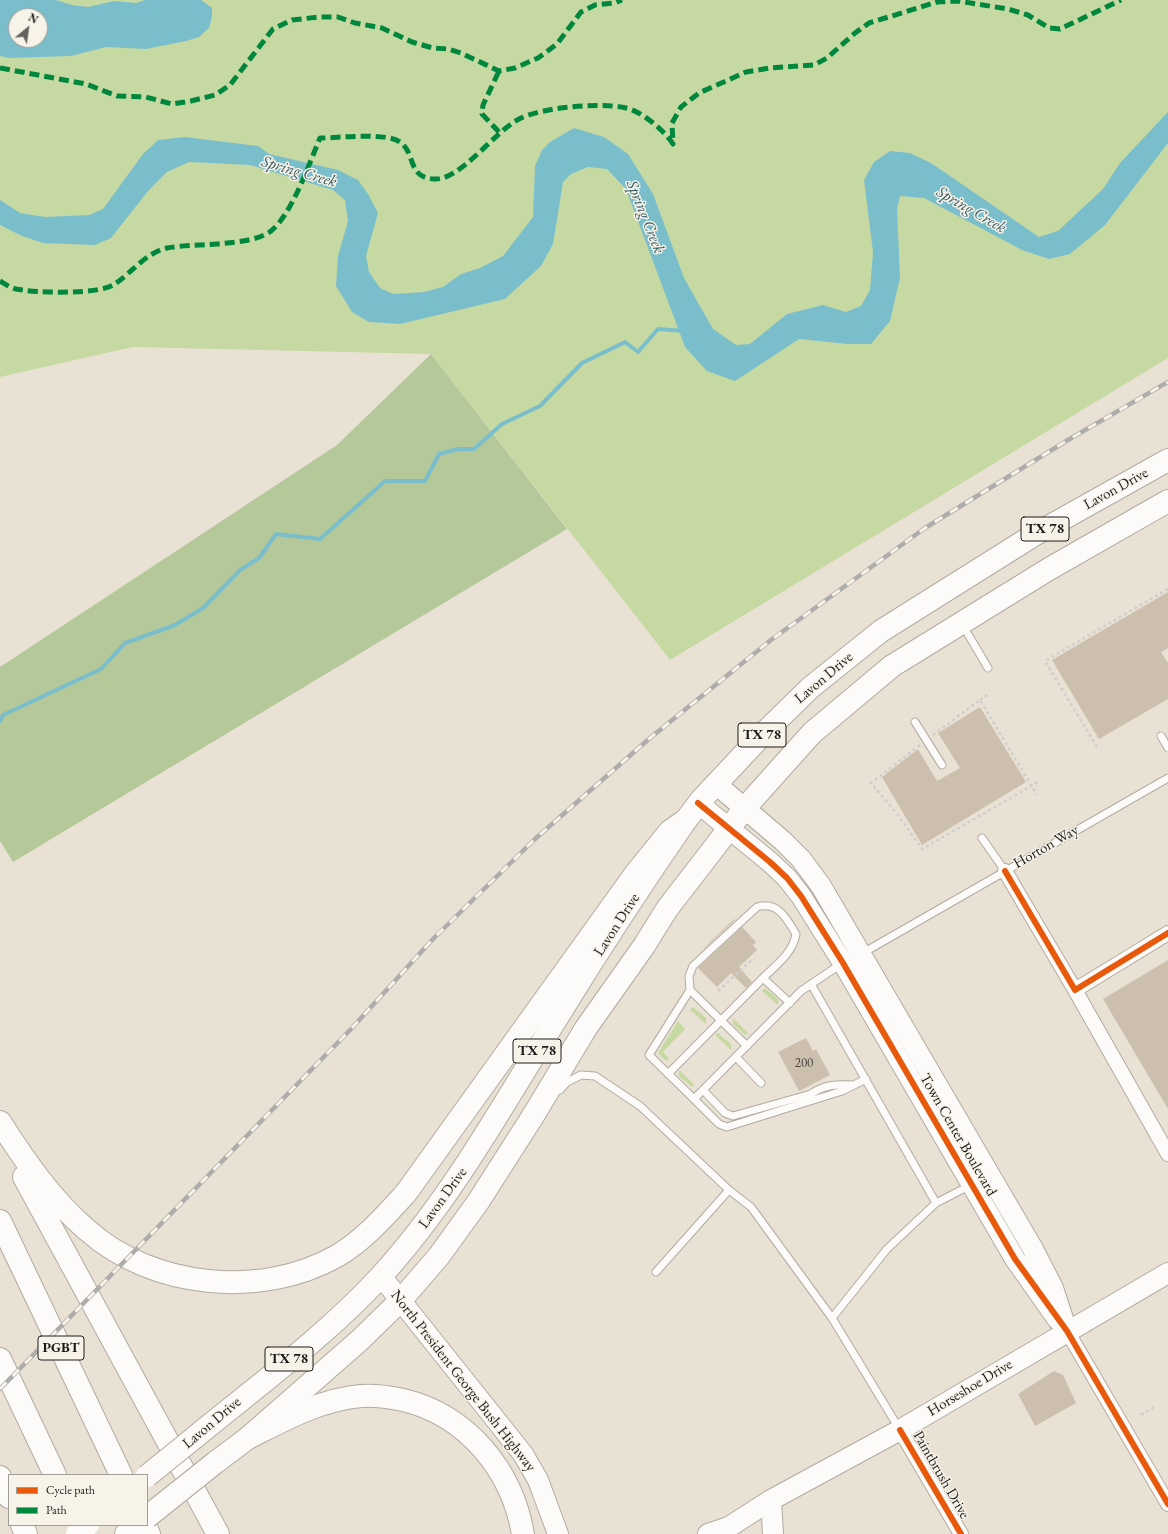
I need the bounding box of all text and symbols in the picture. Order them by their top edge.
north arrow [8,8,48,48]
text: N [26,10,41,27]
water label: Spring Creek [259,152,339,192]
water label: Spring Creek [622,178,668,256]
water label: Spring Creek [933,182,1009,238]
street label: Lavon Drive [1081,464,1151,514]
road number: TX 78 [1021,517,1069,541]
street label: Lavon Drive [791,648,857,708]
road number: TX 78 [738,723,786,747]
street label: Horton Way [1010,821,1082,873]
street label: Lavon Drive [590,890,644,960]
road number: TX 78 [513,1039,561,1063]
house number: 200 [795,1055,813,1071]
street label: Town Center Boulevard [916,1071,1000,1199]
street label: Lavon Drive [415,1164,471,1232]
street label: North President George Bush Highway [387,1287,539,1475]
road number: PGBT [38,1336,84,1360]
road number: TX 78 [265,1347,313,1371]
street label: Horseshoe Drive [924,1356,1016,1420]
street label: Lavon Drive [179,1393,245,1453]
street label: Paintbrush Drive [909,1428,973,1522]
legend [8,1474,148,1526]
text: Cycle path [46,1482,95,1498]
text: Path [46,1502,67,1518]

